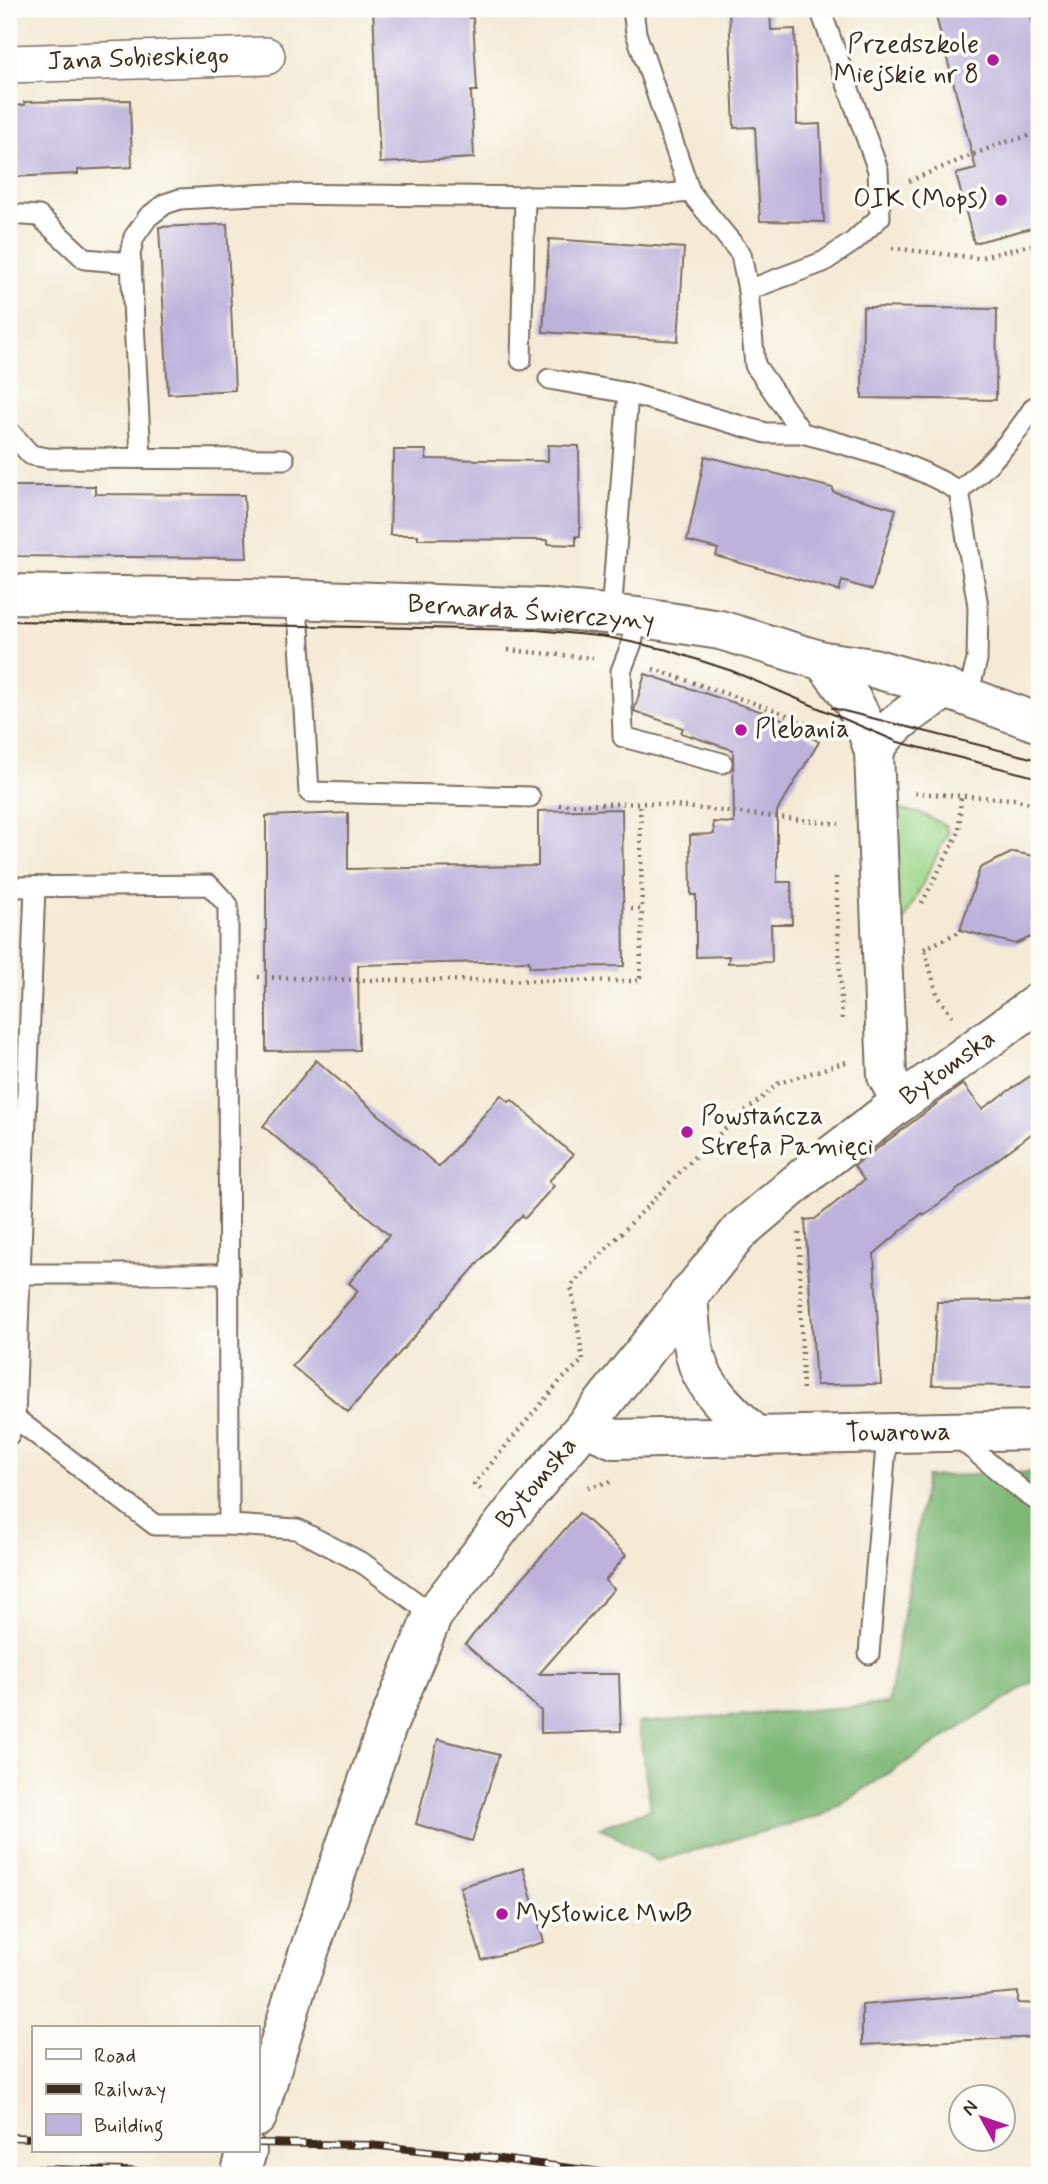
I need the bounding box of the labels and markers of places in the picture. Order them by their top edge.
place label: Przedszkole Miejskie nr 8 [834,28,979,92]
marker: Przedszkole Miejskie nr 8 [985,52,1001,68]
place label: OIK (Mops) [853,183,987,217]
marker: OIK (Mops) [993,192,1009,208]
place label: Plebania [755,713,850,747]
marker: Plebania [733,722,749,738]
place label: Powstańcza Strefa Pamięci [701,1100,873,1164]
marker: Powstańcza Strefa Pamięci [679,1124,695,1140]
place label: Mysłowice MwB [516,1897,692,1931]
marker: Mysłowice MwB [494,1906,510,1922]

